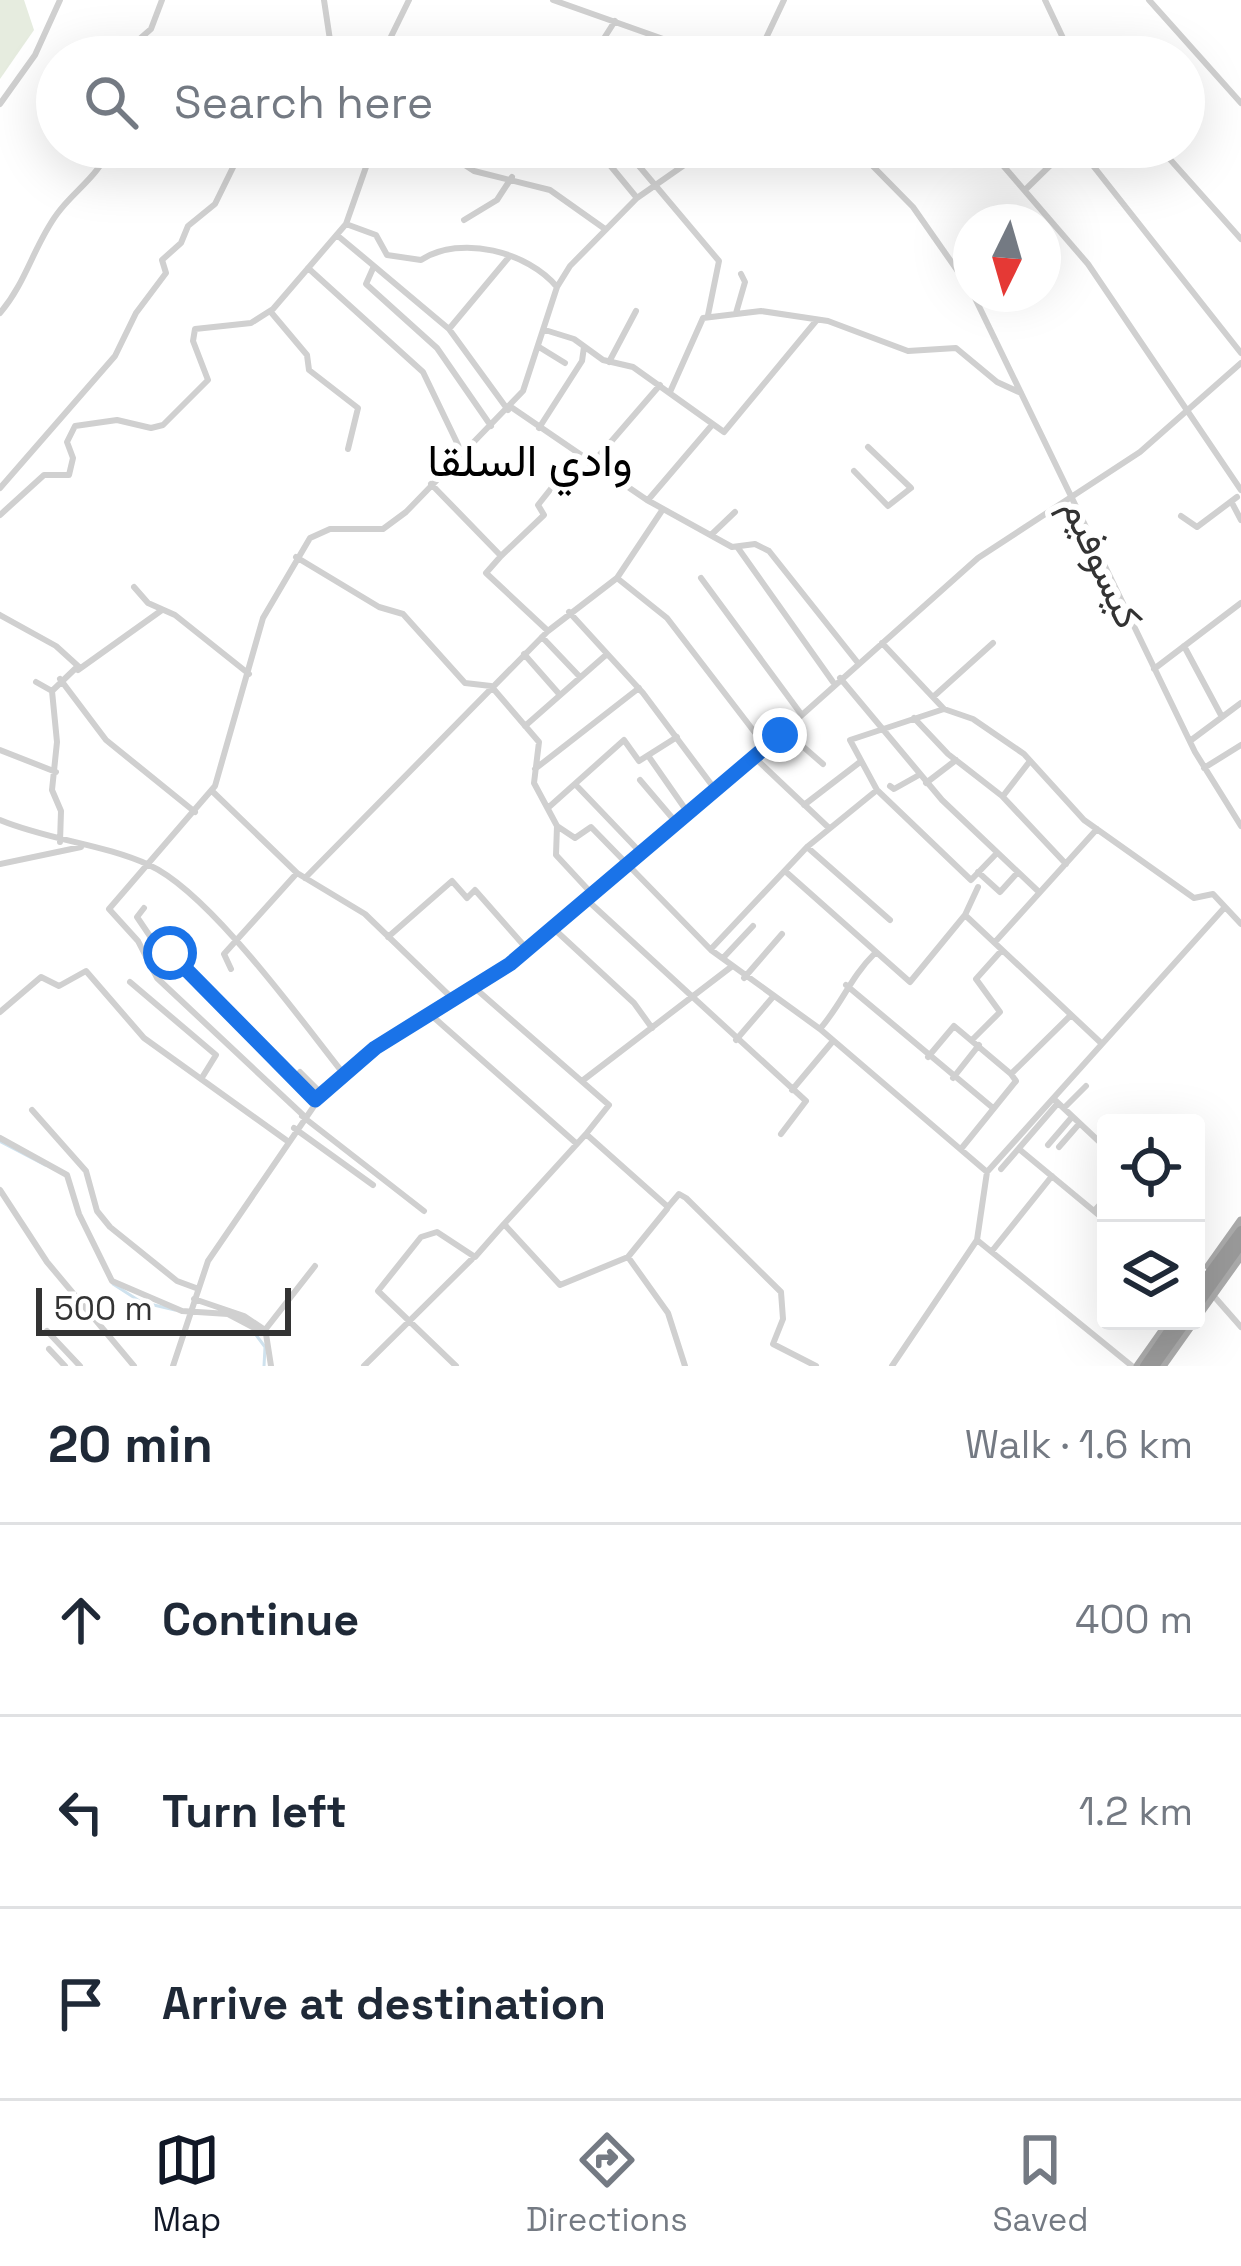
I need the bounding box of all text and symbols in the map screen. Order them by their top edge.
search box [36,36,1205,168]
icon: search [78,69,144,135]
text: Search here [174,74,433,131]
north arrow [953,204,1061,312]
district label: وادي السلقا [427,432,633,497]
street label: كيسوفيم [1050,490,1154,637]
route end [753,708,807,762]
route start [143,926,197,980]
map controls [1097,1114,1205,1330]
button: locate [1097,1114,1205,1222]
button: layers [1097,1222,1205,1330]
scale bar [36,1282,291,1335]
text: 500 m [54,1288,153,1330]
text: 20 min [48,1412,213,1477]
text: Walk · 1.6 km [965,1420,1193,1469]
icon: ahead [48,1587,114,1653]
text: Continue [162,1591,359,1648]
text: 400 m [1075,1595,1193,1644]
icon: left [48,1779,114,1845]
text: Turn left [162,1783,347,1840]
text: 1.2 km [1079,1787,1193,1836]
icon: arrive [48,1971,114,2037]
text: Arrive at destination [162,1975,606,2032]
tab: Map [152,2127,221,2241]
tab: Directions [526,2127,688,2241]
tab: Saved [992,2127,1089,2241]

